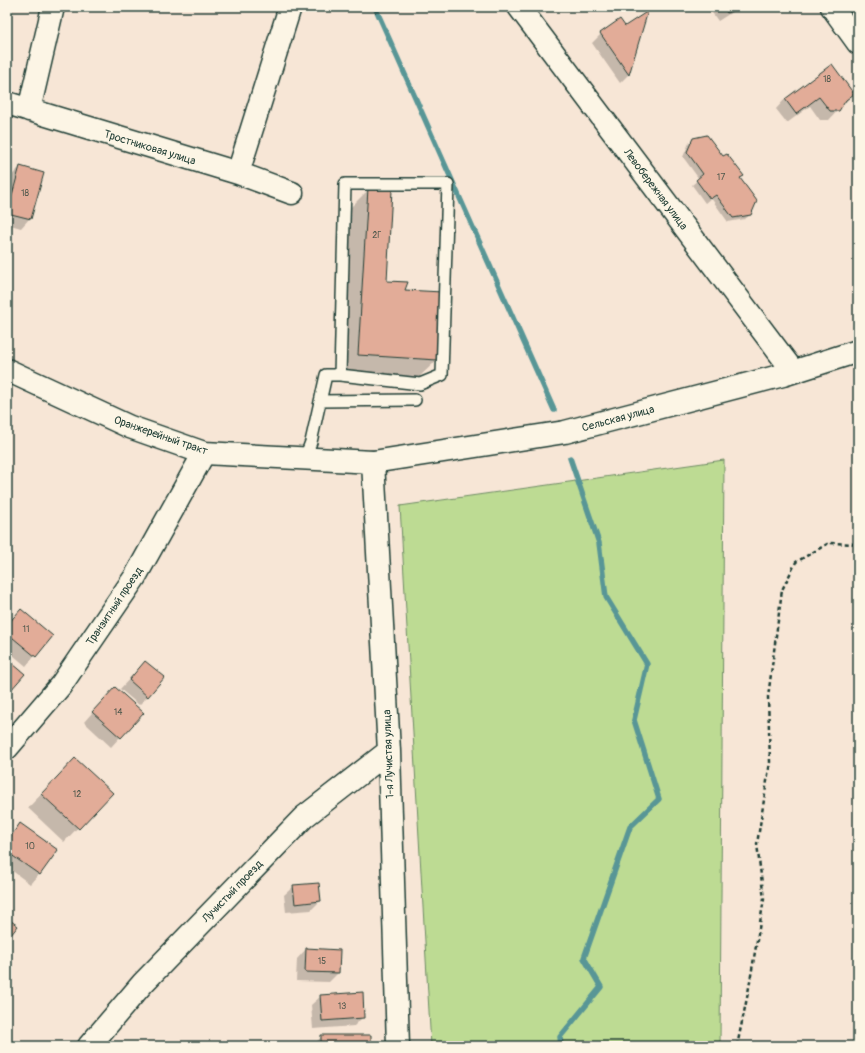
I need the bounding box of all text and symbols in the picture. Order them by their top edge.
house number: 18 [823,74,831,85]
street label: Тростниковая улица [102,127,197,168]
street label: Левобережная улица [620,145,690,232]
house number: 17 [717,172,725,183]
house number: 18 [21,188,29,199]
house number: 2Г [372,230,382,241]
street label: Сельская улица [581,403,656,434]
street label: Оранжерейный тракт [112,413,210,458]
street label: Транзитный проезд [83,564,146,648]
house number: 11 [22,624,30,635]
house number: 14 [114,707,123,718]
street label: 1-я Лучистая улица [380,709,397,799]
house number: 12 [73,789,81,800]
house number: 10 [25,841,35,852]
street label: Лучистый проезд [199,857,266,926]
house number: 15 [318,956,326,967]
house number: 13 [338,1001,346,1012]

